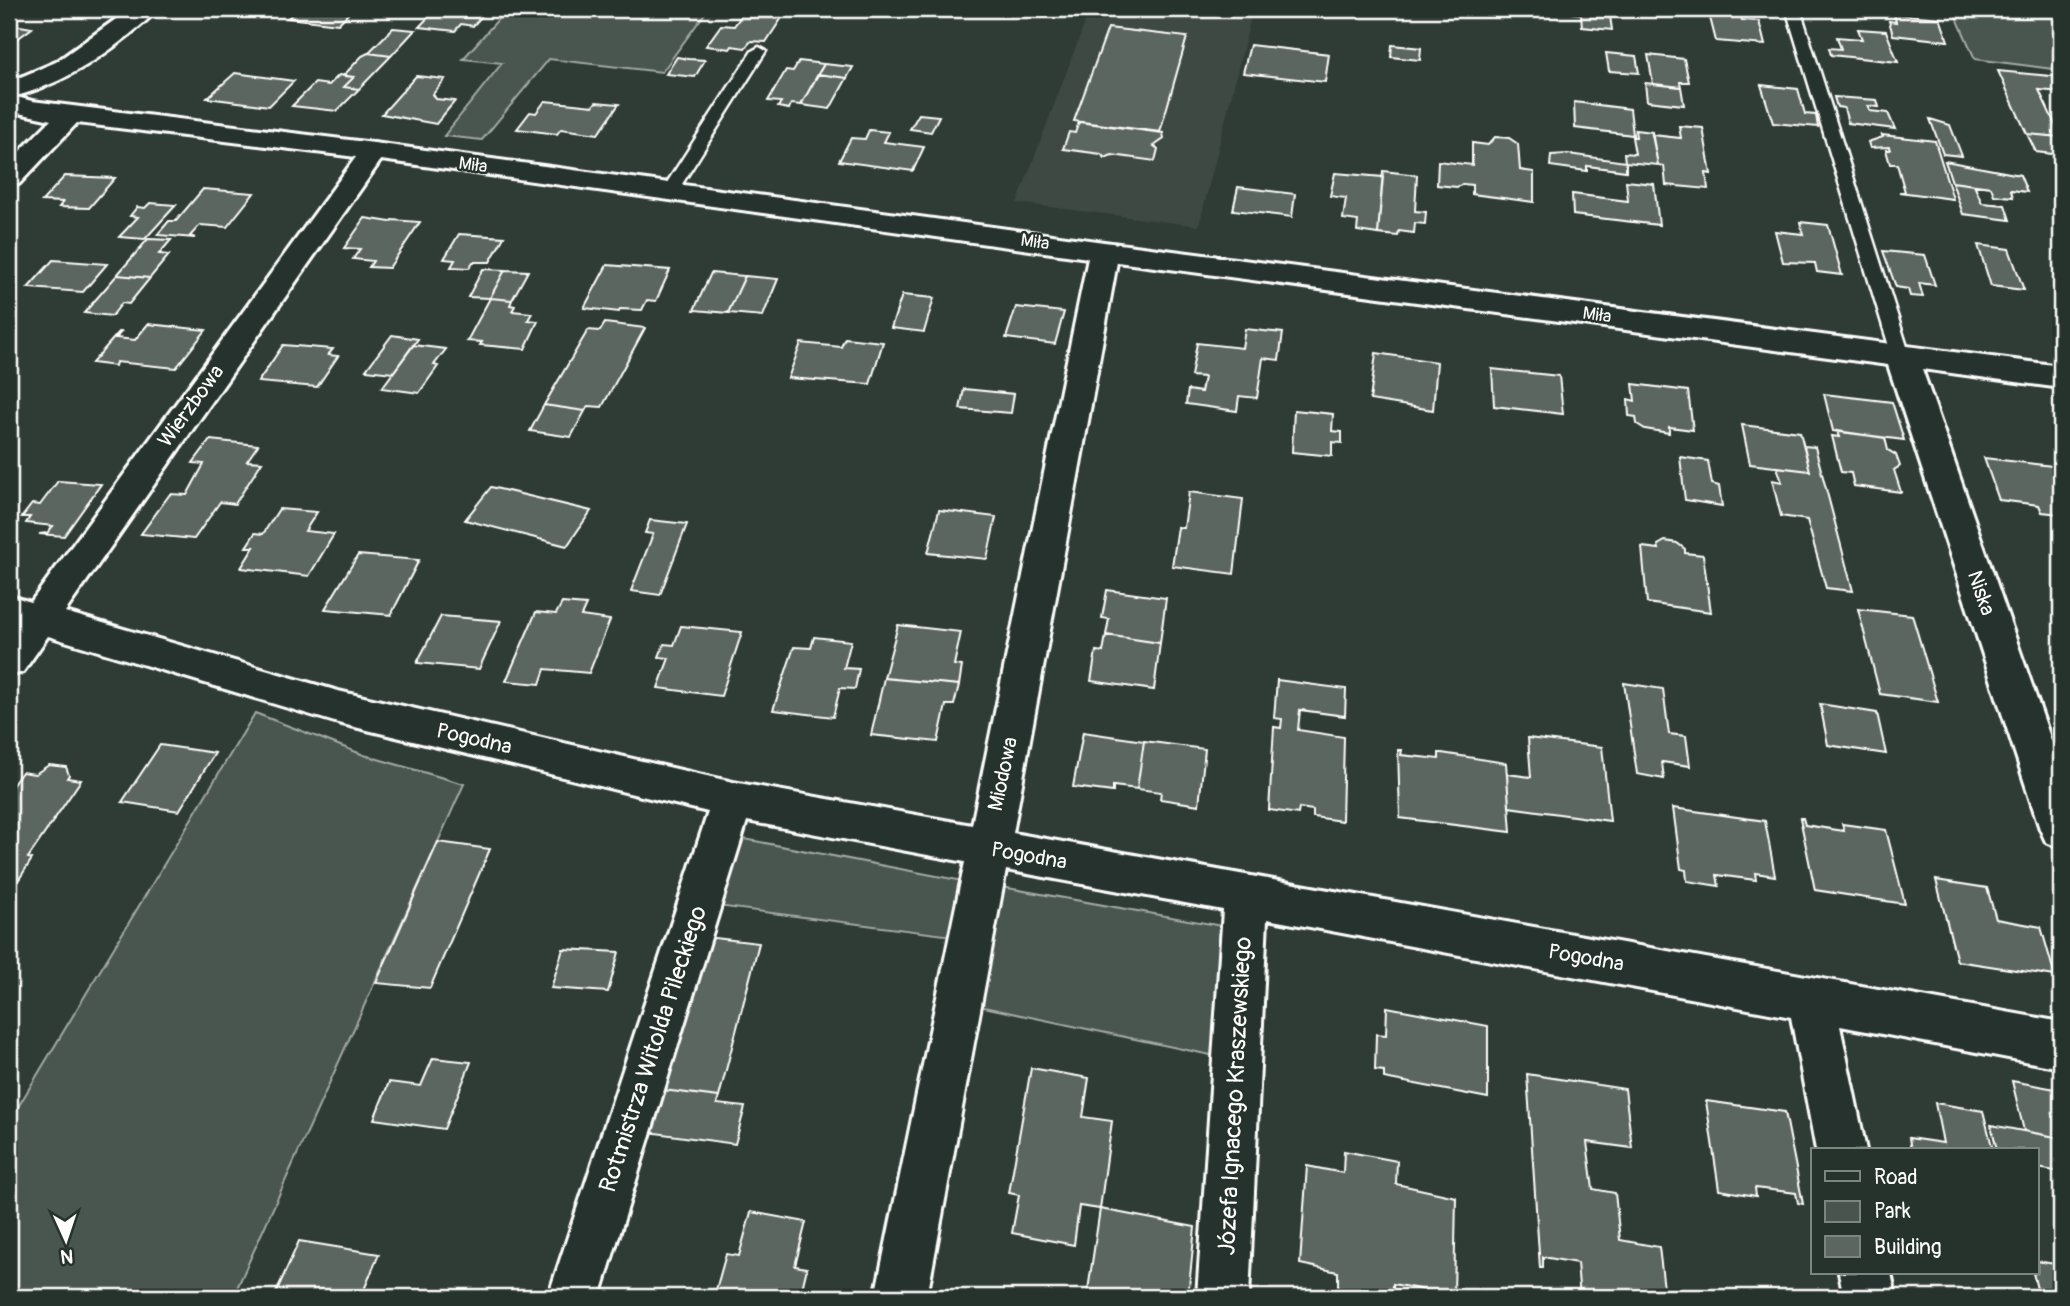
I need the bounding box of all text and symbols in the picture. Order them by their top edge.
street label: Miła [457,152,489,178]
street label: Miła [1019,229,1051,255]
street label: Miła [1581,302,1613,328]
street label: Wierzbowa [152,359,230,453]
street label: Niska [1961,567,2001,619]
street label: Pogodna [434,717,514,761]
street label: Miodowa [982,734,1024,814]
street label: Pogodna [989,836,1069,876]
street label: Rotmistrza Witolda Pileckiego [593,902,713,1196]
street label: Józefa Ignacego Kraszewskiego [1212,936,1258,1256]
street label: Pogodna [1546,938,1626,978]
legend [1811,1148,2038,1274]
text: Road [1874,1164,1918,1191]
text: Park [1874,1198,1911,1225]
north arrow [32,1204,102,1274]
text: Building [1874,1234,1941,1261]
text: N [60,1244,74,1268]

